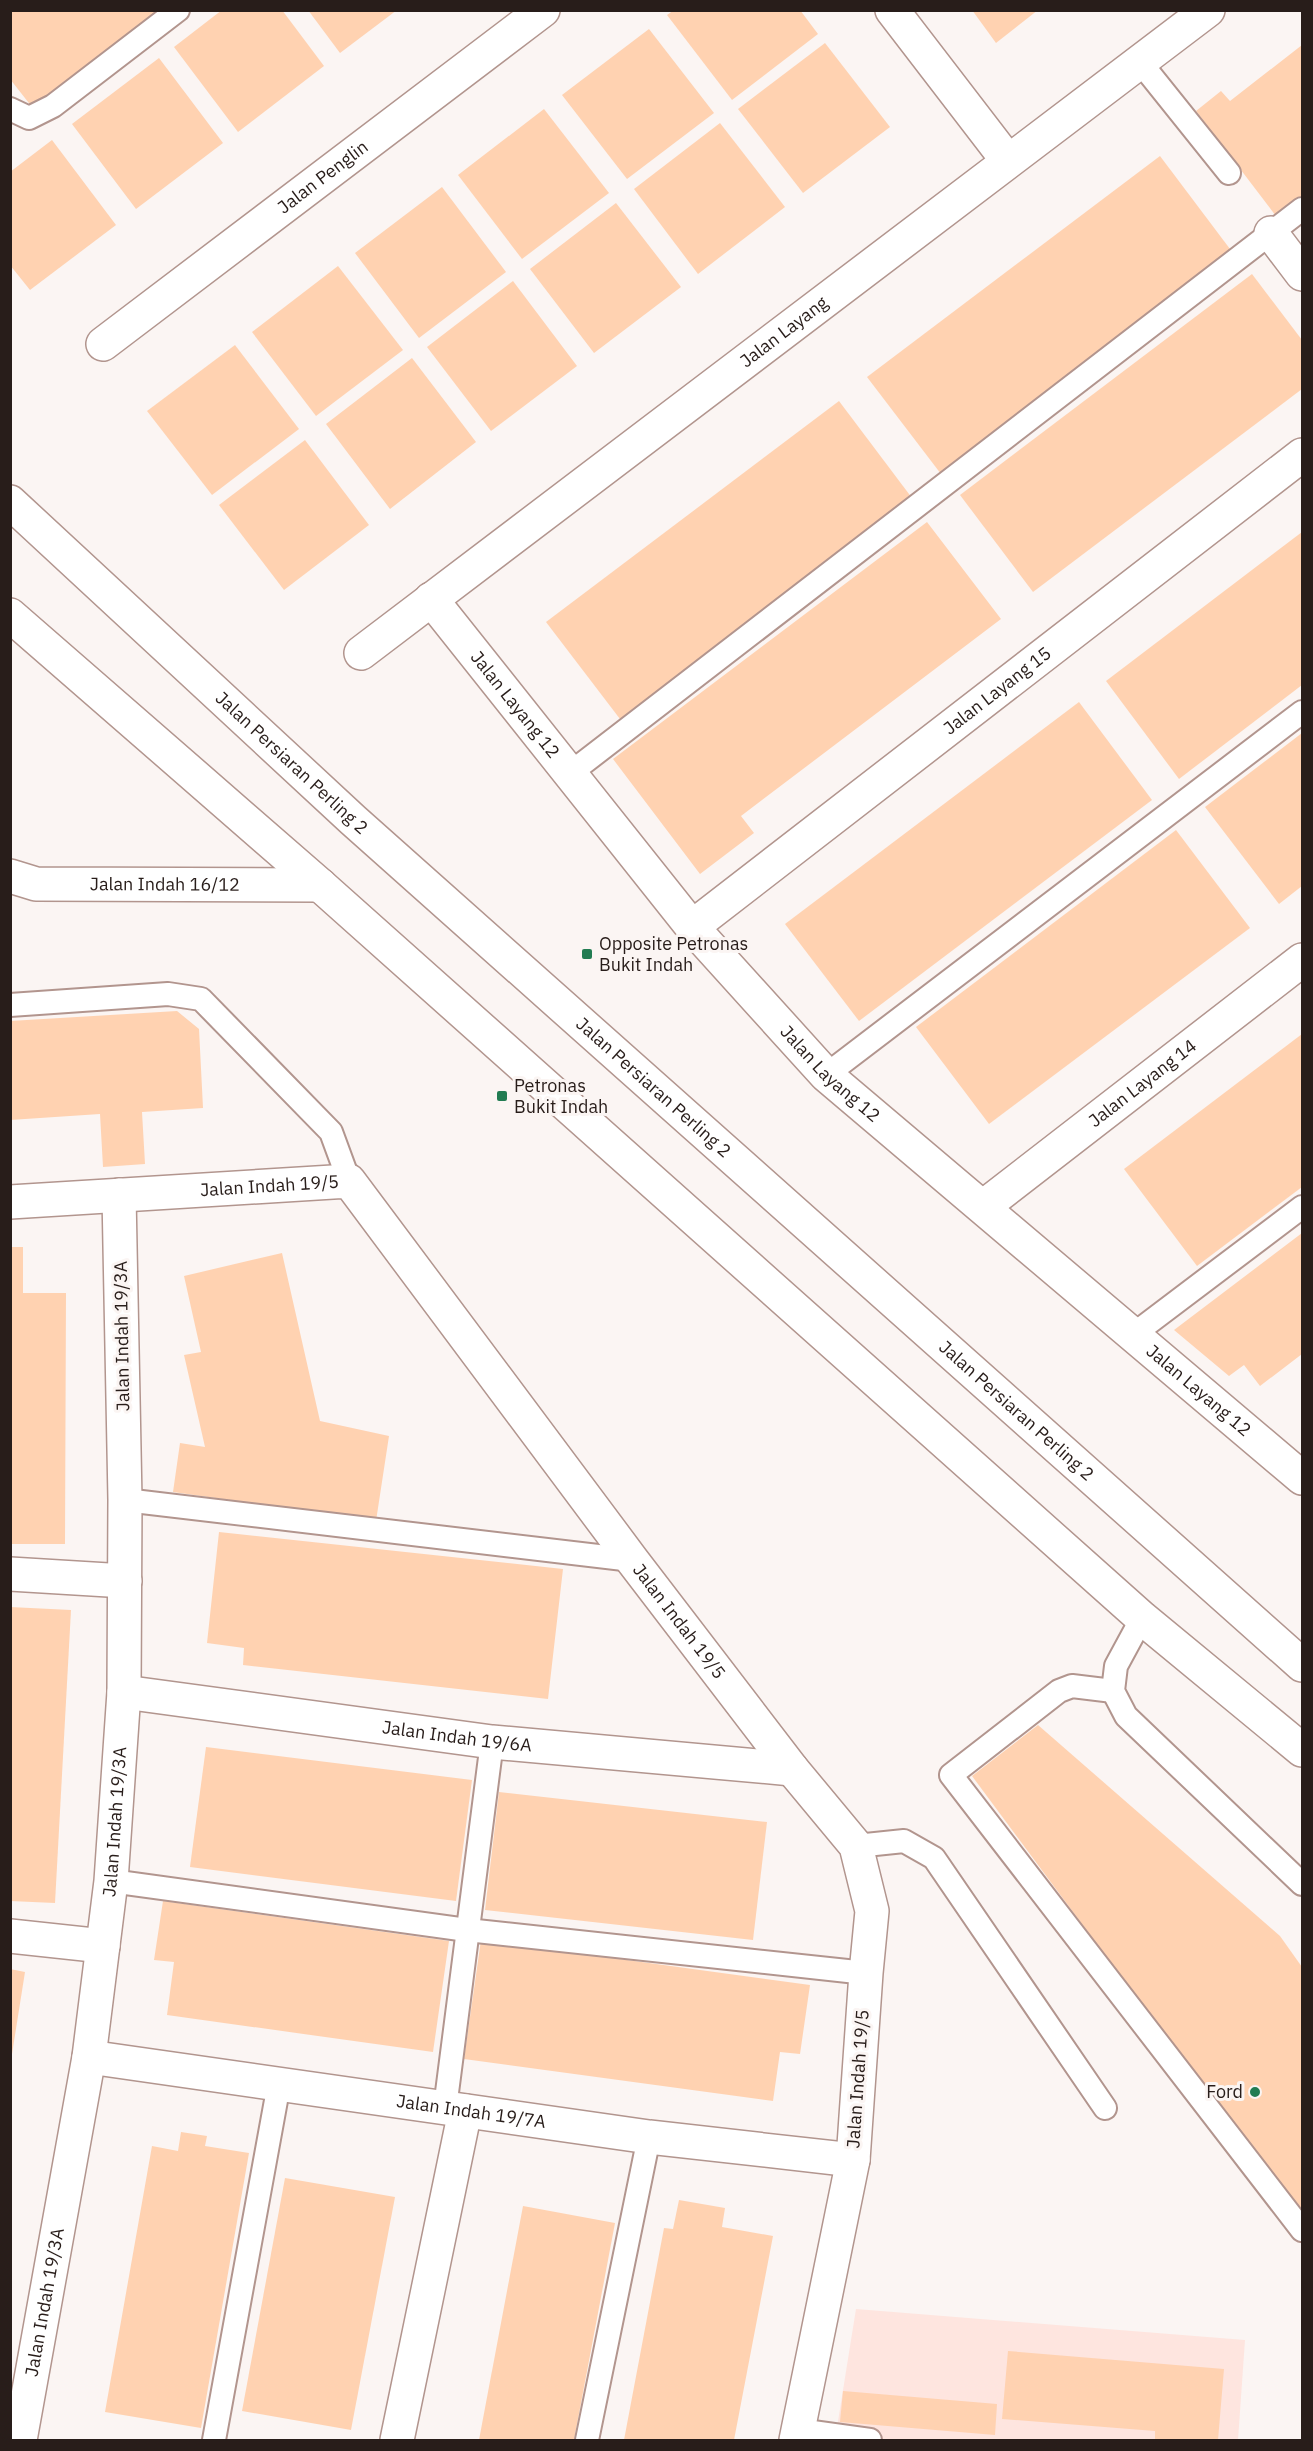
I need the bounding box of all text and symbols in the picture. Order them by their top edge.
street label: Jalan Penglin [273,135,372,218]
street label: Jalan Layang [735,290,833,372]
street label: Jalan Layang 15 [938,641,1056,739]
street label: Jalan Layang 12 [466,646,565,762]
street label: Jalan Persiaran Perling 2 [211,686,373,839]
street label: Jalan Indah 16/12 [90,872,240,896]
place label: Opposite Petronas Bukit Indah [599,932,748,976]
marker: Opposite Petronas Bukit Indah [580,947,594,961]
street label: Jalan Persiaran Perling 2 [572,1012,736,1162]
street label: Jalan Layang 12 [776,1020,885,1127]
street label: Jalan Layang 14 [1084,1034,1201,1132]
place label: Petronas Bukit Indah [514,1074,608,1118]
marker: Petronas Bukit Indah [495,1089,509,1103]
street label: Jalan Indah 19/5 [199,1170,340,1201]
street label: Jalan Indah 19/3A [109,1260,134,1411]
street label: Jalan Persiaran Perling 2 [934,1335,1099,1485]
street label: Jalan Layang 12 [1142,1339,1256,1441]
street label: Jalan Indah 19/5 [628,1559,731,1683]
street label: Jalan Indah 19/6A [381,1715,533,1757]
street label: Jalan Indah 19/3A [97,1745,131,1898]
street label: Jalan Indah 19/5 [841,2009,874,2149]
place label: Ford [1206,2080,1243,2103]
marker: Ford [1248,2085,1262,2099]
street label: Jalan Indah 19/7A [395,2089,548,2133]
street label: Jalan Indah 19/3A [20,2225,69,2378]

